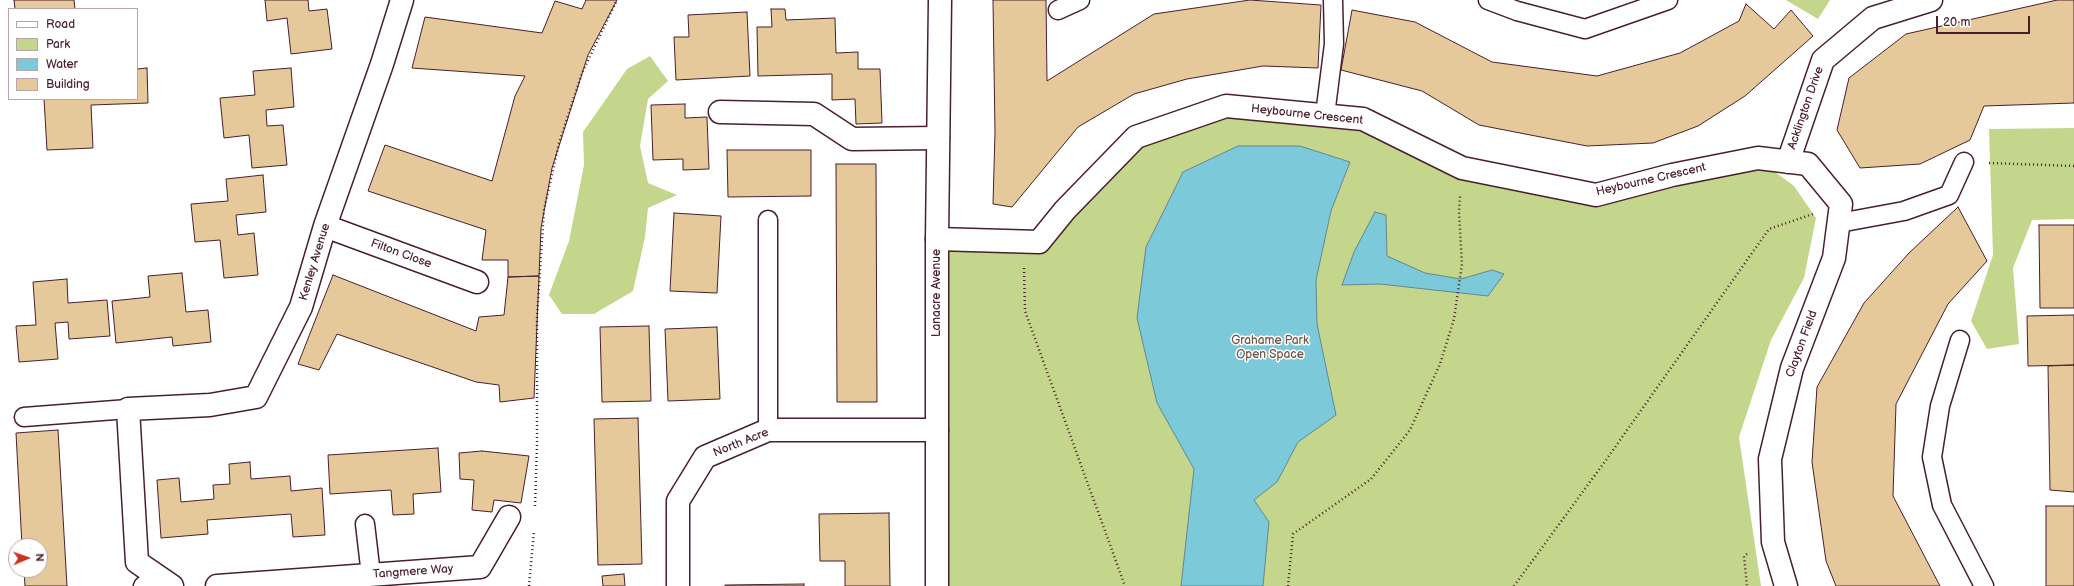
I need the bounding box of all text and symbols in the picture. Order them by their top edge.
legend [8,8,138,100]
scale bar [1938,8,2032,34]
text: 20 m [1943,15,1970,30]
text: Road [46,17,75,32]
text: Park [46,37,70,52]
text: Water [46,57,78,72]
street label: Acklington Drive [1785,65,1827,151]
text: Building [46,77,90,92]
street label: Heybourne Crescent [1250,102,1364,128]
street label: Heybourne Crescent [1595,160,1707,200]
street label: Kenley Avenue [296,222,334,302]
street label: Filton Close [369,236,433,272]
street label: Lanacre Avenue [930,249,944,337]
street label: Clayton Field [1783,309,1821,379]
park label: Grahame Park Open Space [1231,334,1309,362]
street label: North Acre [711,425,771,461]
north arrow [8,538,48,578]
text: N [33,553,46,562]
street label: Tangmere Way [372,562,454,582]

